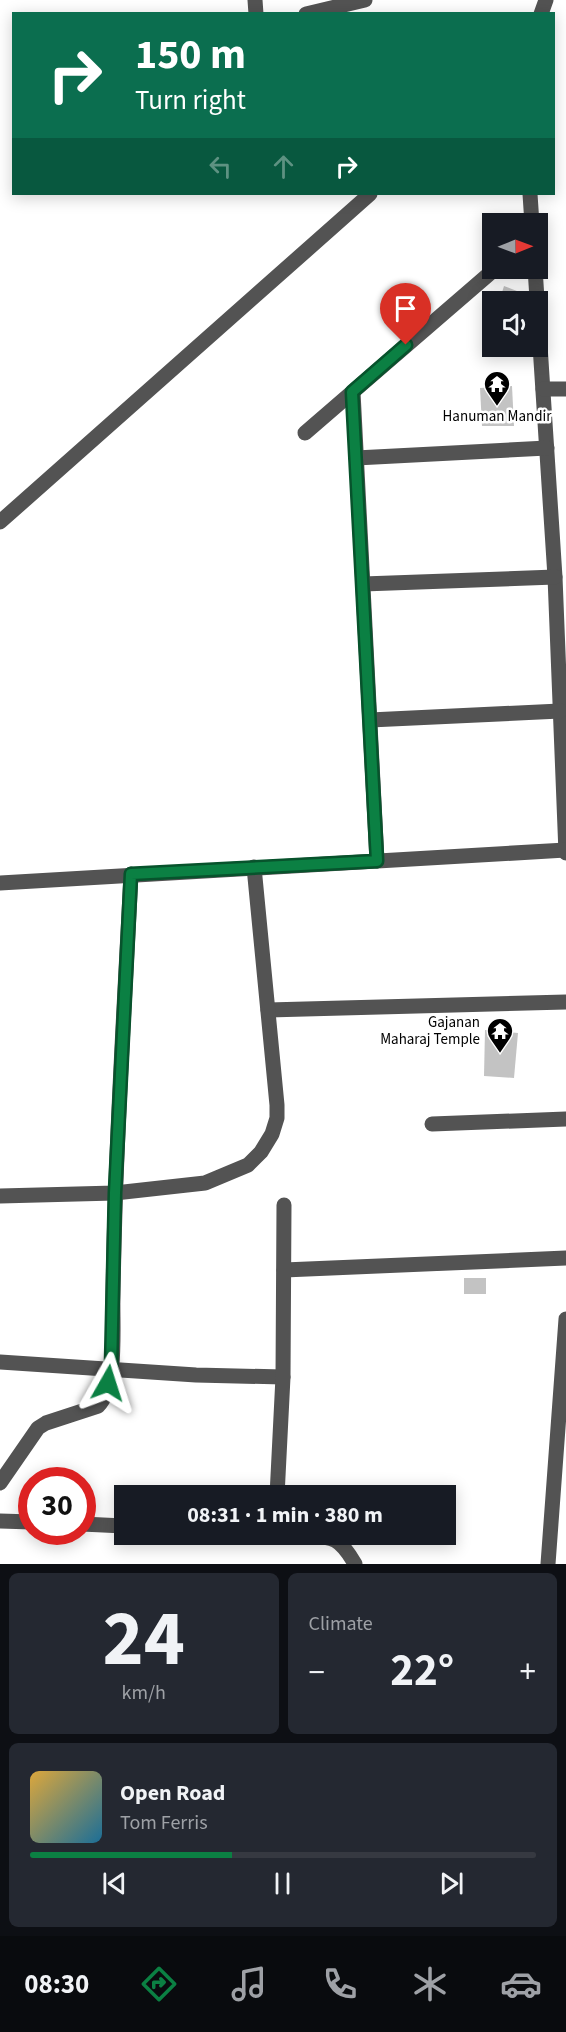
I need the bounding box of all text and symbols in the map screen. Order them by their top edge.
text: 150 m [135,25,246,85]
icon: right [36,36,114,114]
text: Turn right [135,81,246,120]
icon: left [204,150,237,183]
icon: ahead [267,150,300,183]
icon: right [330,150,363,183]
north arrow [482,213,548,279]
map controls [482,213,548,357]
pin [380,283,431,345]
button: sound [482,291,548,357]
icon: arrive [389,292,422,325]
temple icon: Hanuman Mandir [482,369,512,407]
place label: Hanuman Mandir [443,406,552,427]
place label: Gajanan Maharaj Temple [380,1012,480,1050]
temple icon: Gajanan Maharaj Temple [485,1016,515,1054]
position arrow [76,1351,140,1415]
speed limit sign: 30 [18,1467,96,1545]
text: 08:31 · 1 min · 380 m [187,1499,383,1531]
text: 24 [103,1584,185,1695]
text: Climate [309,1610,373,1638]
text: 22° [390,1639,454,1703]
text: − [309,1649,325,1696]
text: + [520,1649,536,1696]
text: km/h [122,1679,166,1707]
text: Open Road [120,1777,225,1809]
text: Tom Ferris [120,1809,208,1837]
icon: previous [98,1867,131,1900]
icon: pause [266,1867,299,1900]
icon: next [435,1867,468,1900]
icon: directions [138,1963,180,2005]
icon: music [228,1963,270,2005]
icon: phone [319,1963,361,2005]
icon: climate [409,1963,451,2005]
icon: car [500,1963,542,2005]
text: 08:30 [24,1965,89,2004]

